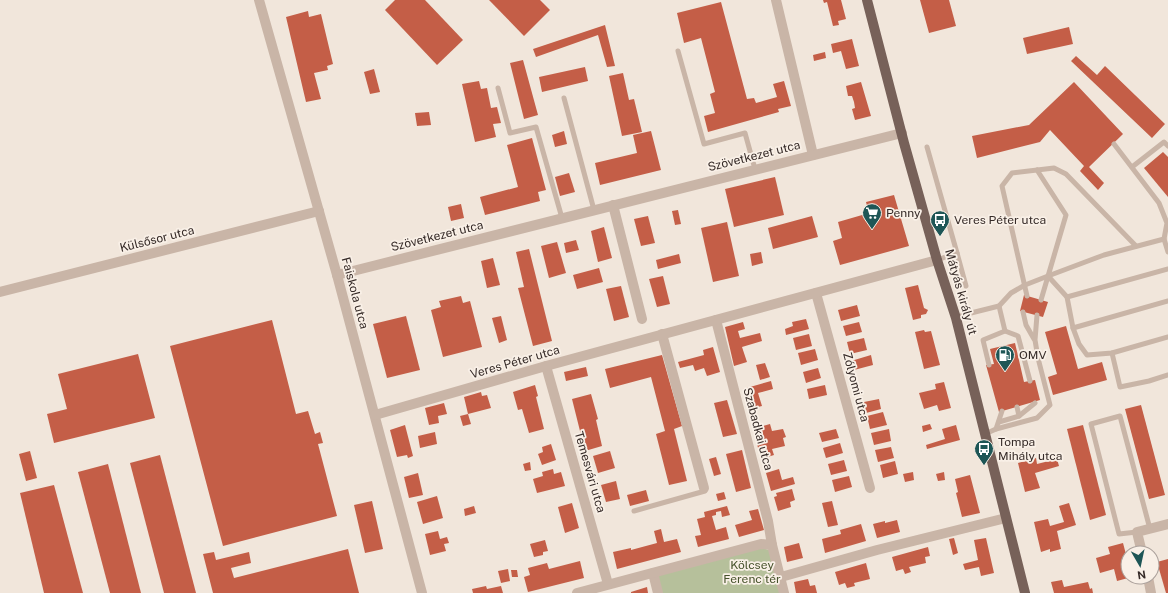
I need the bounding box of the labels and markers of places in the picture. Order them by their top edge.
supermarket icon: Penny [861,202,883,230]
place label: Penny [886,206,921,220]
bus stop icon: Veres Péter utca [929,209,951,237]
place label: Veres Péter utca [954,213,1046,227]
fuel station icon: OMV [994,344,1016,372]
place label: OMV [1019,348,1047,362]
place label: Tompa Mihály utca [998,435,1062,463]
bus stop icon: Tompa Mihály utca [973,438,995,466]

